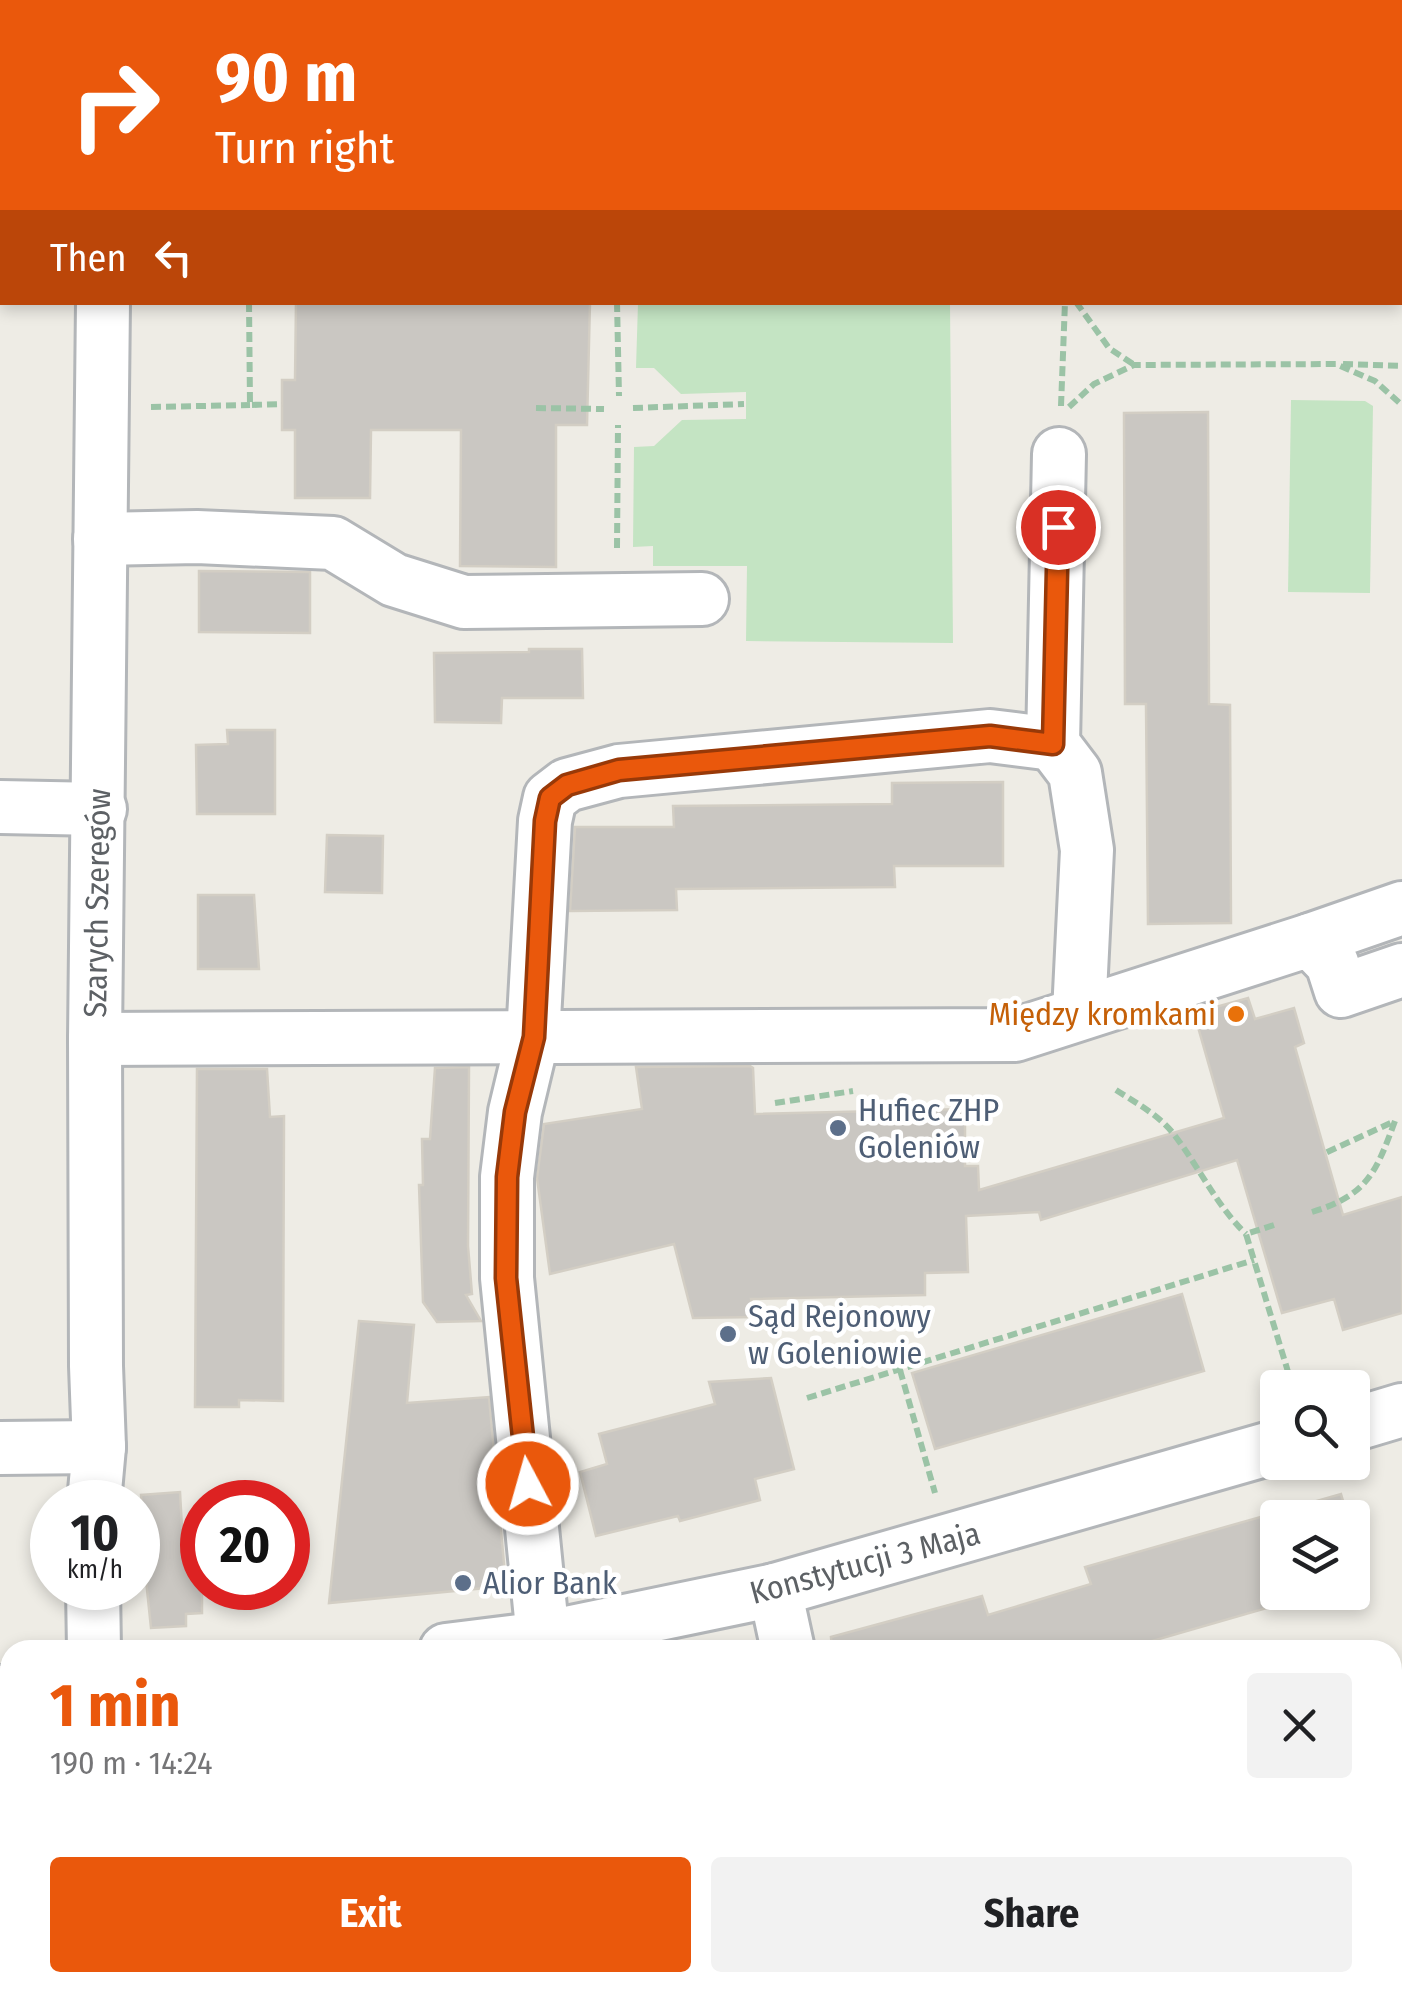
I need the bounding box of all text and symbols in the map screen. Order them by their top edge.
text: 90 m [215,36,357,120]
icon: right [50,40,180,170]
text: Turn right [215,121,394,175]
icon: left [146,230,201,285]
text: Then [50,235,126,281]
pin [1016,485,1101,570]
icon: arrive [1031,500,1086,555]
street label: Szarych Szeregów [76,788,118,1018]
place label: Między kromkami [988,995,1216,1033]
marker: Między kromkami [1225,1003,1247,1025]
place label: Hufiec ZHP Goleniów [858,1091,999,1166]
marker: Hufiec ZHP Goleniów [827,1117,849,1139]
place label: Sąd Rejonowy w Goleniowie [748,1297,932,1372]
marker: Sąd Rejonowy w Goleniowie [717,1323,739,1345]
map controls [1260,1370,1370,1610]
button: search [1260,1370,1370,1480]
position arrow [476,1432,580,1536]
speed limit sign: 20 [180,1480,310,1610]
button: layers [1260,1500,1370,1610]
text: 10 [71,1503,119,1563]
street label: Konstytucji 3 Maja [746,1514,984,1612]
text: km/h [67,1555,123,1585]
place label: Alior Bank [483,1564,617,1602]
marker: Alior Bank [452,1572,474,1594]
text: 1 min [50,1670,181,1742]
button: close [1247,1673,1352,1778]
text: 190 m · 14:24 [50,1744,212,1782]
button: Exit [50,1857,691,1972]
button: Share [711,1857,1352,1972]

